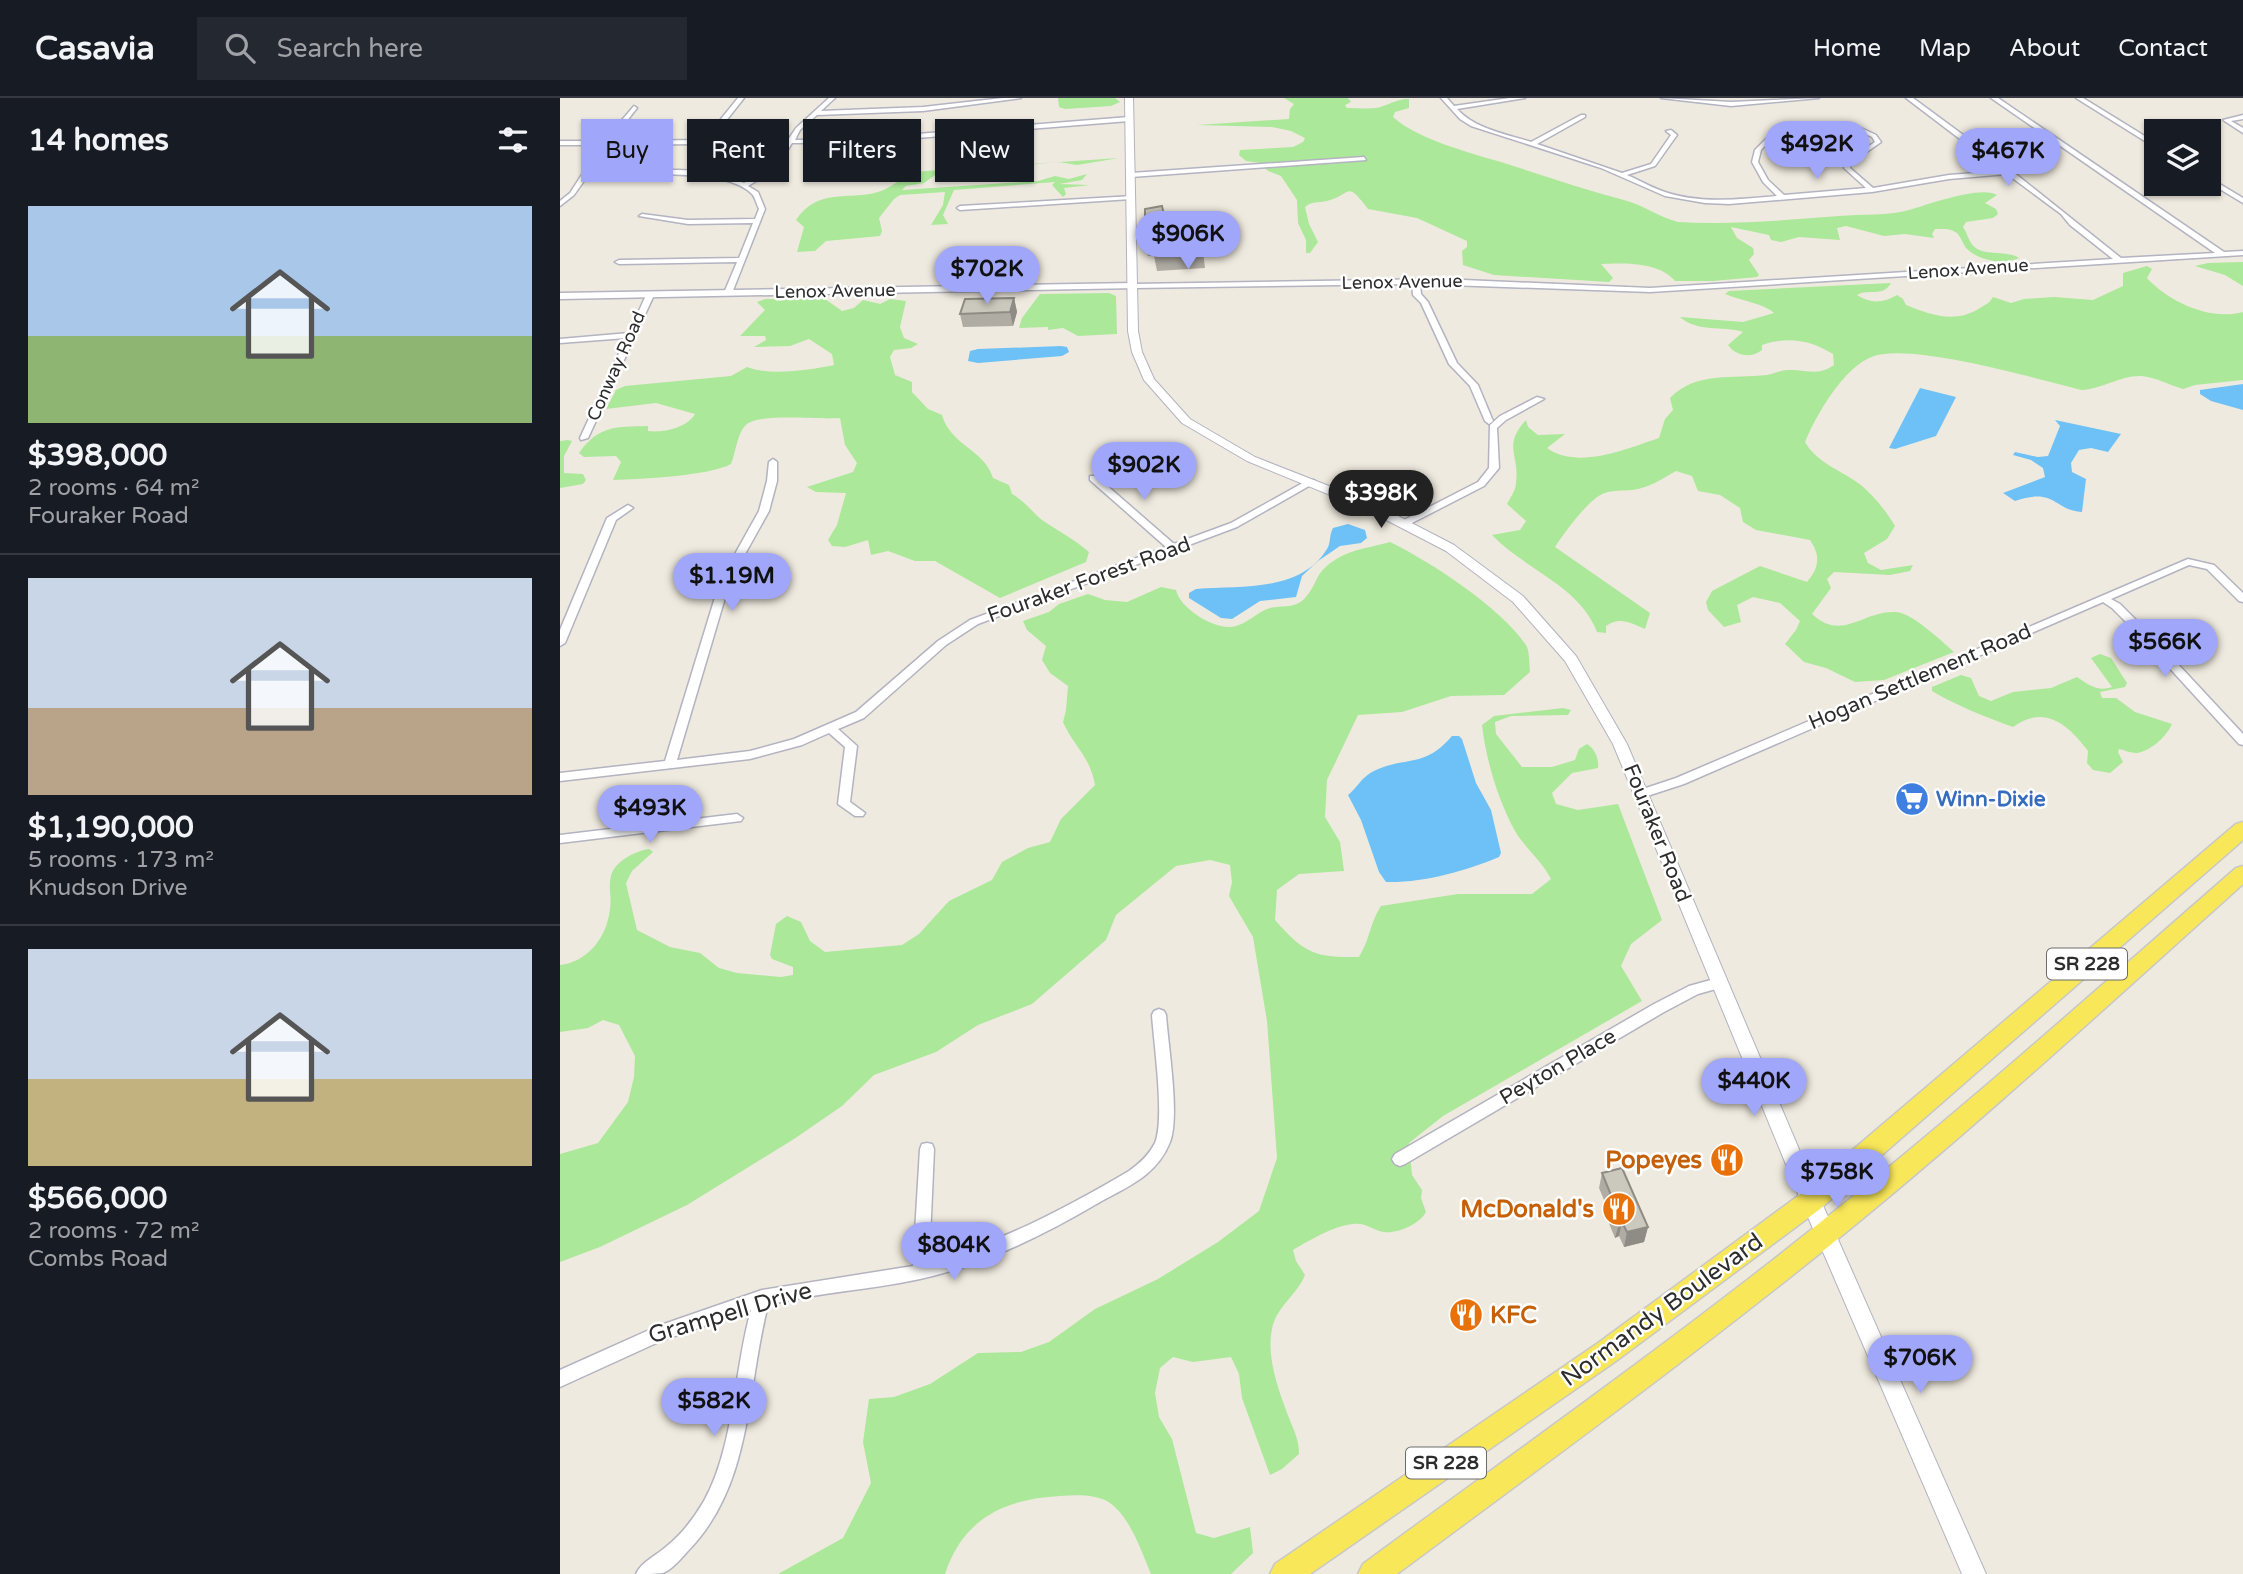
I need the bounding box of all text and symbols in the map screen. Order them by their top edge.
search box [197,17,687,80]
text: Casavia [35,29,155,68]
icon: search [221,29,259,67]
text: Search here [277,33,423,64]
text: Home [1813,34,1881,63]
text: Map [1919,34,1971,63]
text: About [2009,34,2080,63]
text: Contact [2118,34,2208,63]
chip: Buy [581,119,673,182]
chip: Rent [687,119,789,182]
chip: Filters [803,119,921,182]
chip: New [935,119,1034,182]
map controls [2144,119,2221,196]
button: layers [2144,119,2221,196]
icon: filters [494,121,532,159]
text: 14 homes [28,122,169,159]
pin: $492K [1768,122,1866,181]
pin: $467K [1959,129,2057,188]
text: $492K [1781,130,1853,158]
text: $467K [1972,137,2044,165]
pin: $906K [1139,212,1237,271]
text: $906K [1152,220,1224,248]
pin: $702K [938,246,1036,306]
icon: home [217,251,343,377]
street label: Lenox Avenue [1907,254,2029,284]
text: $702K [951,255,1023,283]
street label: Lenox Avenue [1341,270,1463,294]
street label: Lenox Avenue [774,279,896,303]
street label: Conway Road [582,308,650,424]
text: $398,000 [28,437,167,474]
pin: $902K [1095,442,1193,502]
text: $902K [1108,451,1180,479]
pin: $398K [1332,470,1430,530]
text: 2 rooms · 64 m² [28,474,199,502]
text: $398K [1345,479,1417,507]
text: Fouraker Road [28,502,189,530]
street label: Fouraker Forest Road [984,532,1194,628]
pin: $1.19M [675,554,789,613]
text: $1.19M [689,562,775,590]
street label: Hogan Settlement Road [1805,619,2035,735]
pin: $566K [2116,620,2214,679]
icon: home [217,623,343,749]
text: $566K [2129,628,2201,656]
street label: Fouraker Road [1618,760,1696,906]
supermarket icon: Winn-Dixie [1893,780,1931,818]
pin: $493K [601,786,699,845]
place label: Winn-Dixie [1936,787,2046,812]
text: $493K [614,794,686,822]
text: $1,190,000 [28,809,194,846]
text: 5 rooms · 173 m² [28,846,214,874]
text: Knudson Drive [28,874,188,902]
road number: SR 228 [2047,948,2127,979]
icon: home [217,994,343,1120]
street label: Peyton Place [1495,1024,1621,1110]
pin: $440K [1705,1058,1803,1118]
text: $440K [1718,1067,1790,1095]
restaurant icon: Popeyes [1708,1141,1746,1179]
place label: Popeyes [1605,1146,1702,1175]
pin: $758K [1788,1150,1886,1209]
text: $758K [1801,1158,1873,1186]
text: $566,000 [28,1180,167,1217]
restaurant icon: McDonald's [1600,1190,1638,1228]
place label: McDonald's [1460,1195,1594,1224]
text: 2 rooms · 72 m² [28,1217,199,1245]
pin: $804K [905,1222,1003,1282]
street label: Normandy Boulevard [1555,1227,1769,1393]
text: $804K [918,1231,990,1259]
text: Combs Road [28,1245,168,1273]
street label: Grampell Drive [645,1276,815,1350]
restaurant icon: KFC [1447,1296,1485,1334]
place label: KFC [1490,1301,1537,1330]
pin: $706K [1871,1336,1969,1395]
text: $706K [1884,1344,1956,1372]
pin: $582K [665,1378,763,1438]
text: $582K [678,1387,750,1415]
road number: SR 228 [1406,1448,1486,1478]

